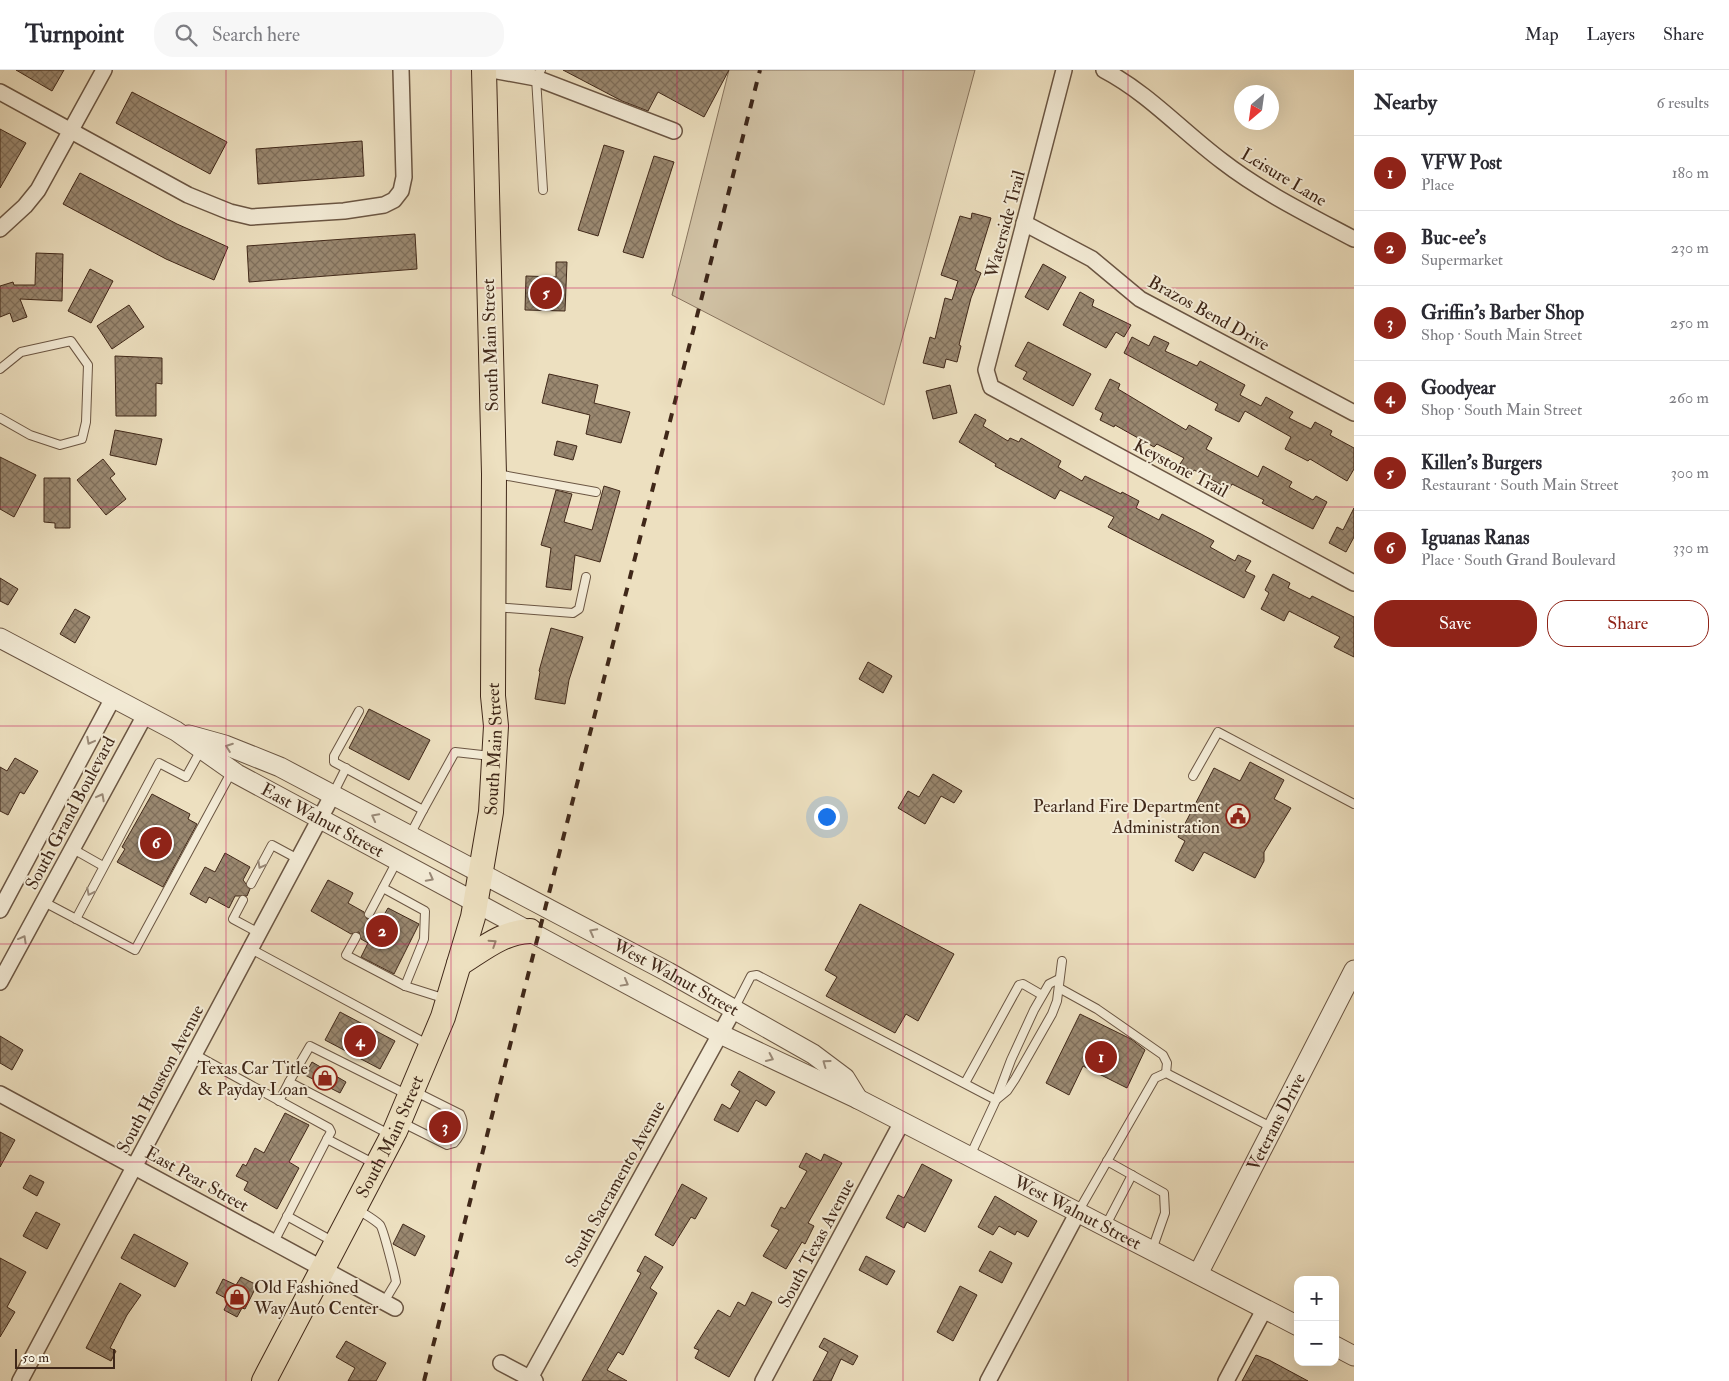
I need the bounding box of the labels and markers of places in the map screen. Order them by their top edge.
pin: 5 [530,274,562,312]
place label: Pearland Fire Department Administration [1033,795,1220,839]
public building icon: Pearland Fire Department Administration [1225,803,1251,829]
pin: 6 [140,824,172,862]
pin: 2 [366,912,398,950]
pin: 4 [344,1022,376,1060]
pin: 1 [1085,1038,1117,1076]
place label: Texas Car Title & Payday Loan [197,1057,308,1101]
shop icon: Texas Car Title & Payday Loan [312,1065,338,1091]
pin: 3 [429,1108,461,1146]
place label: Old Fashioned Way Auto Center [253,1276,379,1320]
shop icon: Old Fashioned Way Auto Center [224,1284,250,1310]

